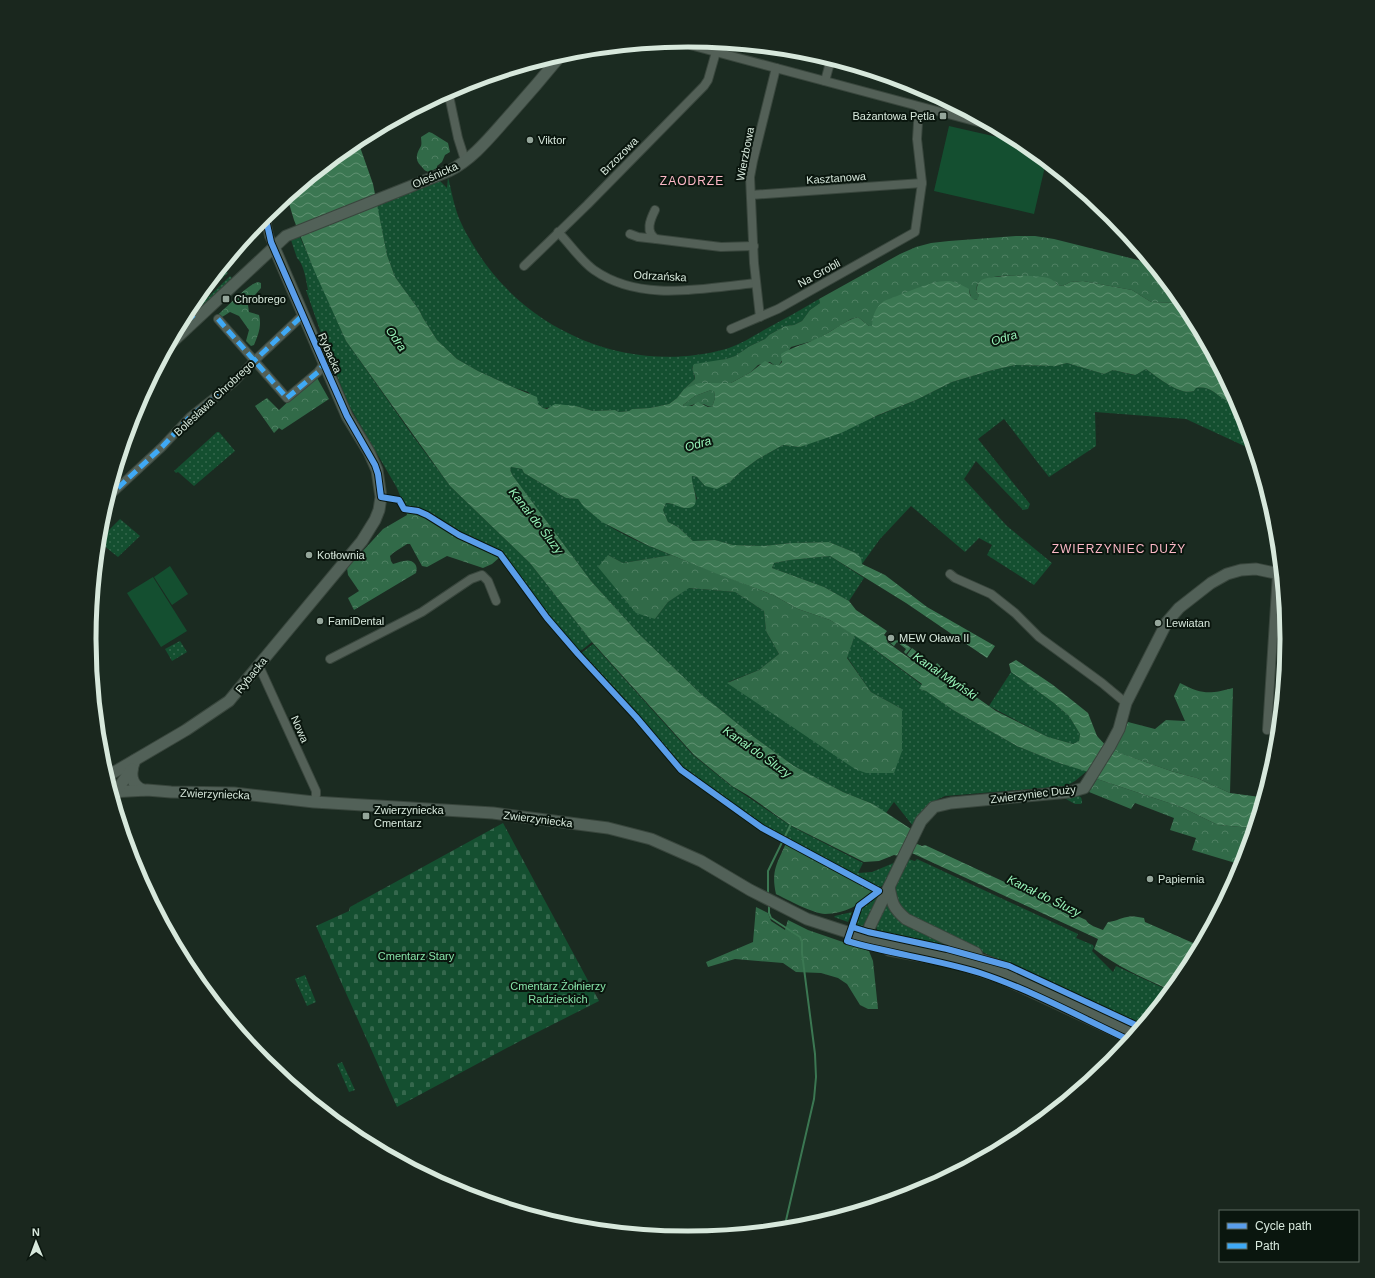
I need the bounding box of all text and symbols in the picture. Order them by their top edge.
place label: Bażantowa Pętla [852,110,936,122]
marker: Bażantowa Pętla [938,111,948,121]
street label: Wierzbowa [734,125,756,182]
place label: Viktor [538,134,566,146]
street label: Brzozowa [598,134,641,177]
marker: Viktor [525,135,535,145]
street label: Oleśnicka [410,159,460,190]
street label: Kasztanowa [806,170,867,186]
district label: ZAODRZE [660,174,724,188]
street label: Na Grobli [796,256,842,290]
street label: Odrzańska [633,269,688,283]
place label: Chrobrego [234,293,286,305]
marker: Chrobrego [221,294,231,304]
water label: Odra [383,324,409,354]
water label: Odra [989,327,1019,349]
street label: Rybacka [316,331,345,376]
street label: Bolesława Chrobrego [171,358,257,438]
water label: Odra [683,434,713,454]
water label: Kanał do Śluzy [506,485,568,558]
district label: ZWIERZYNIEC DUŻY [1052,542,1186,556]
place label: Kotłownia [317,549,366,561]
marker: Kotłownia [304,550,314,560]
place label: FamiDental [328,615,384,627]
marker: FamiDental [315,616,325,626]
place label: Lewiatan [1166,617,1210,629]
marker: Lewiatan [1153,618,1163,628]
place label: MEW Oława II [899,632,969,644]
marker: MEW Oława II [886,633,896,643]
water label: Kanał Młyński [910,649,980,703]
street label: Rybacka [233,654,270,695]
street label: Nowa [289,714,312,745]
water label: Kanał do Śluzy [720,722,795,781]
street label: Zwierzyniec Duży [989,783,1077,805]
street label: Zwierzyniecka [180,787,251,801]
place label: Zwierzyniecka Cmentarz [374,804,445,829]
street label: Zwierzyniecka [503,809,574,829]
marker: Zwierzyniecka Cmentarz [361,811,371,821]
water label: Kanał do Śluzy [1005,871,1084,920]
place label: Papiernia [1158,873,1205,885]
marker: Papiernia [1145,874,1155,884]
park label: Cmentarz Stary [378,950,455,962]
park label: Cmentarz Żołnierzy Radzieckich [510,980,606,1005]
legend [1219,1210,1359,1262]
text: Cycle path [1255,1219,1312,1233]
north arrow [16,1222,56,1262]
text: N [32,1226,40,1238]
text: Path [1255,1239,1280,1253]

